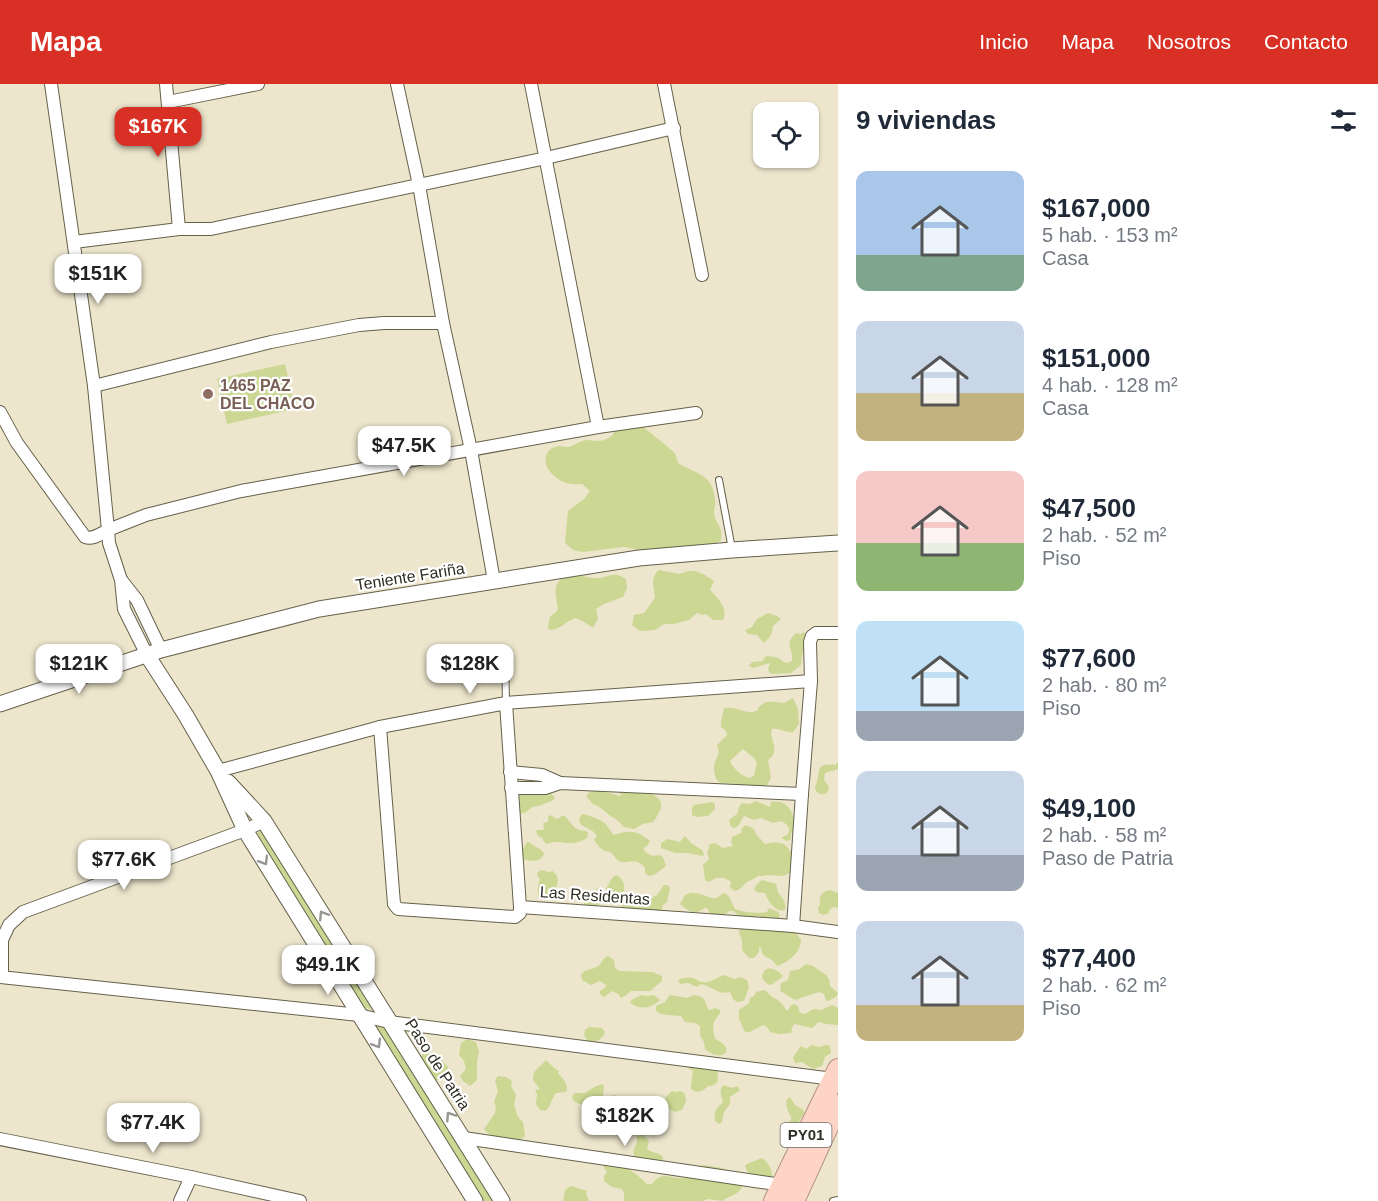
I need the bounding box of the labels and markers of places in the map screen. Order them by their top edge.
pin: $167K [116,107,200,158]
pin: $151K [56,254,140,305]
place label: 1465 PAZ DEL CHACO [220,377,315,412]
marker: 1465 PAZ DEL CHACO [201,387,215,401]
pin: $47.5K [355,426,453,477]
pin: $121K [37,644,121,695]
pin: $128K [428,644,512,695]
pin: $77.6K [75,840,173,891]
pin: $49.1K [279,945,377,996]
pin: $182K [583,1096,667,1147]
pin: $77.4K [104,1103,202,1154]

